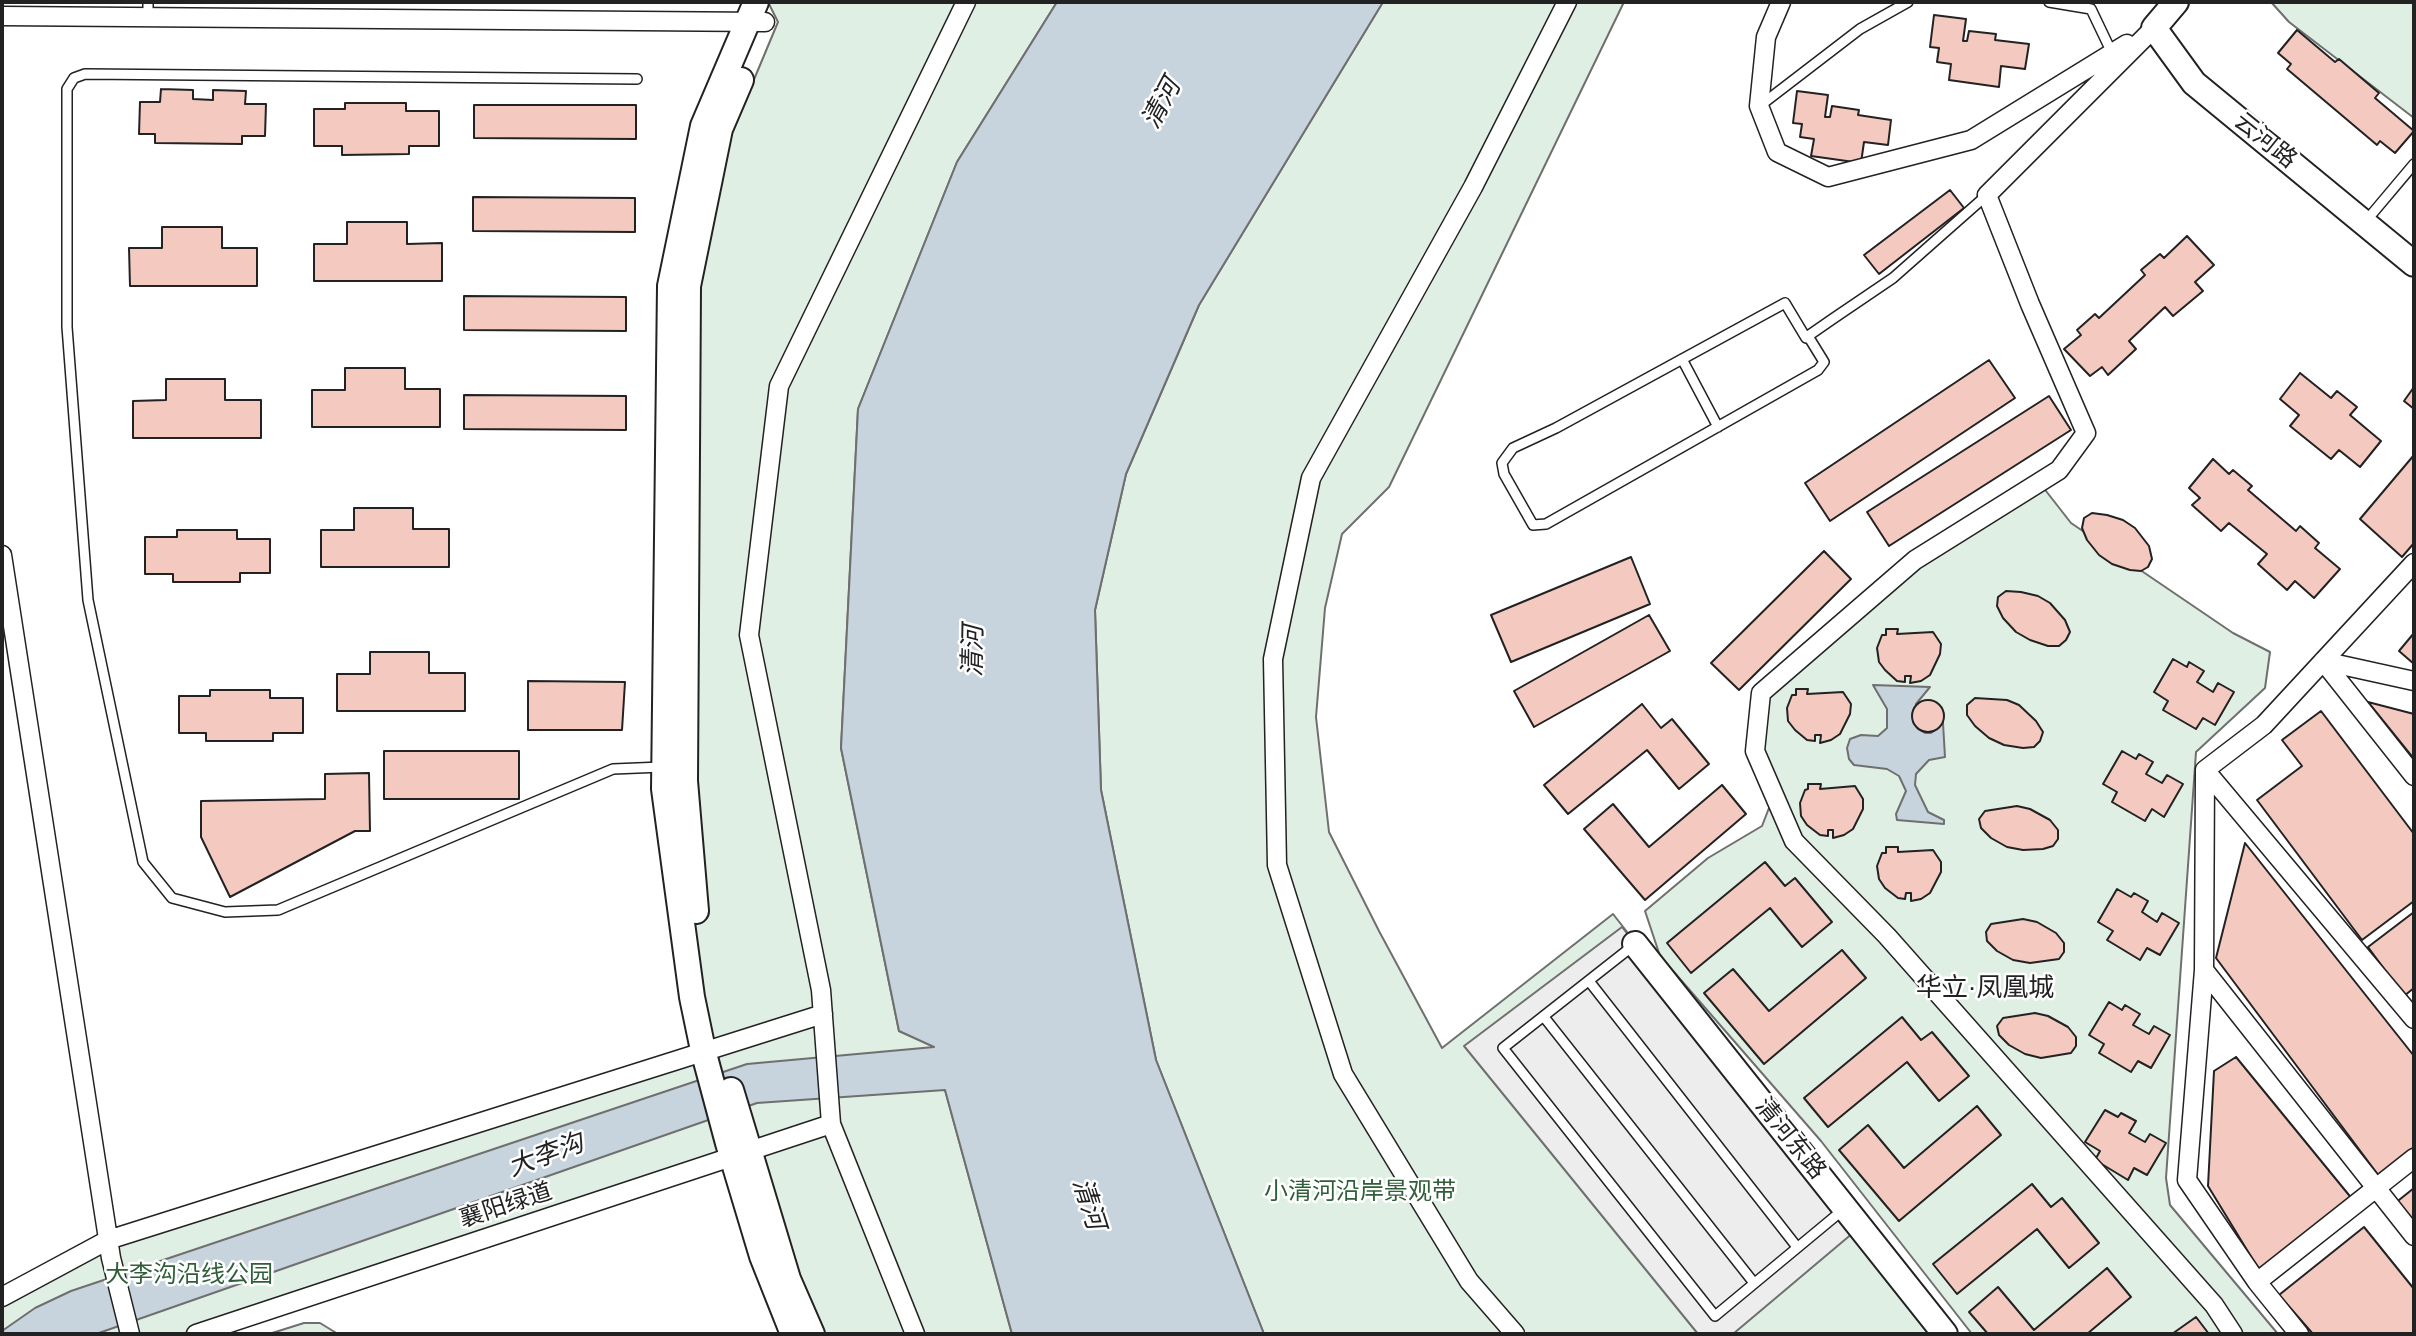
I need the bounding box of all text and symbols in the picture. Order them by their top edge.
water label: 清河 [1136,74,1188,134]
street label: 云河路 [2228,107,2302,175]
water label: 清河 [958,625,990,677]
district label: 华立·凤凰城 [1916,973,2054,1005]
street label: 清河东路 [1749,1093,1831,1185]
water label: 大李沟 [504,1128,588,1184]
water label: 清河 [1065,1174,1111,1234]
street label: 襄阳绿道 [456,1177,556,1235]
park label: 小清河沿岸景观带 [1264,1178,1456,1206]
park label: 大李沟沿线公园 [105,1261,273,1289]

